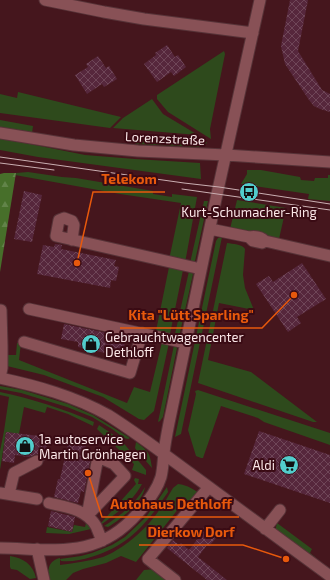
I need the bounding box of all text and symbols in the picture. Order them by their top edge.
street label: Lorenzstraße [125,128,205,148]
callout: Telekom [93,166,165,192]
text: Telekom [101,170,157,187]
bus stop icon: Kurt-Schumacher-Ring [238,181,260,203]
place label: Kurt-Schumacher-Ring [181,204,317,220]
callout: Kita "Lütt Sparling" [120,302,262,328]
text: Kita "Lütt Sparling" [128,306,254,323]
place label: Gebrauchtwagencenter Dethloff [105,329,244,360]
shop icon: Gebrauchtwagencenter Dethloff [80,333,102,355]
place label: 1a autoservice Martin Grönhagen [39,431,146,462]
shop icon: 1a autoservice Martin Grönhagen [14,435,36,457]
supermarket icon: Aldi [278,454,300,476]
place label: Aldi [252,457,275,473]
callout: Autohaus Dethloff [102,491,239,517]
text: Autohaus Dethloff [110,495,232,512]
callout: Dierkow Dorf [139,519,243,545]
text: Dierkow Dorf [147,523,235,540]

